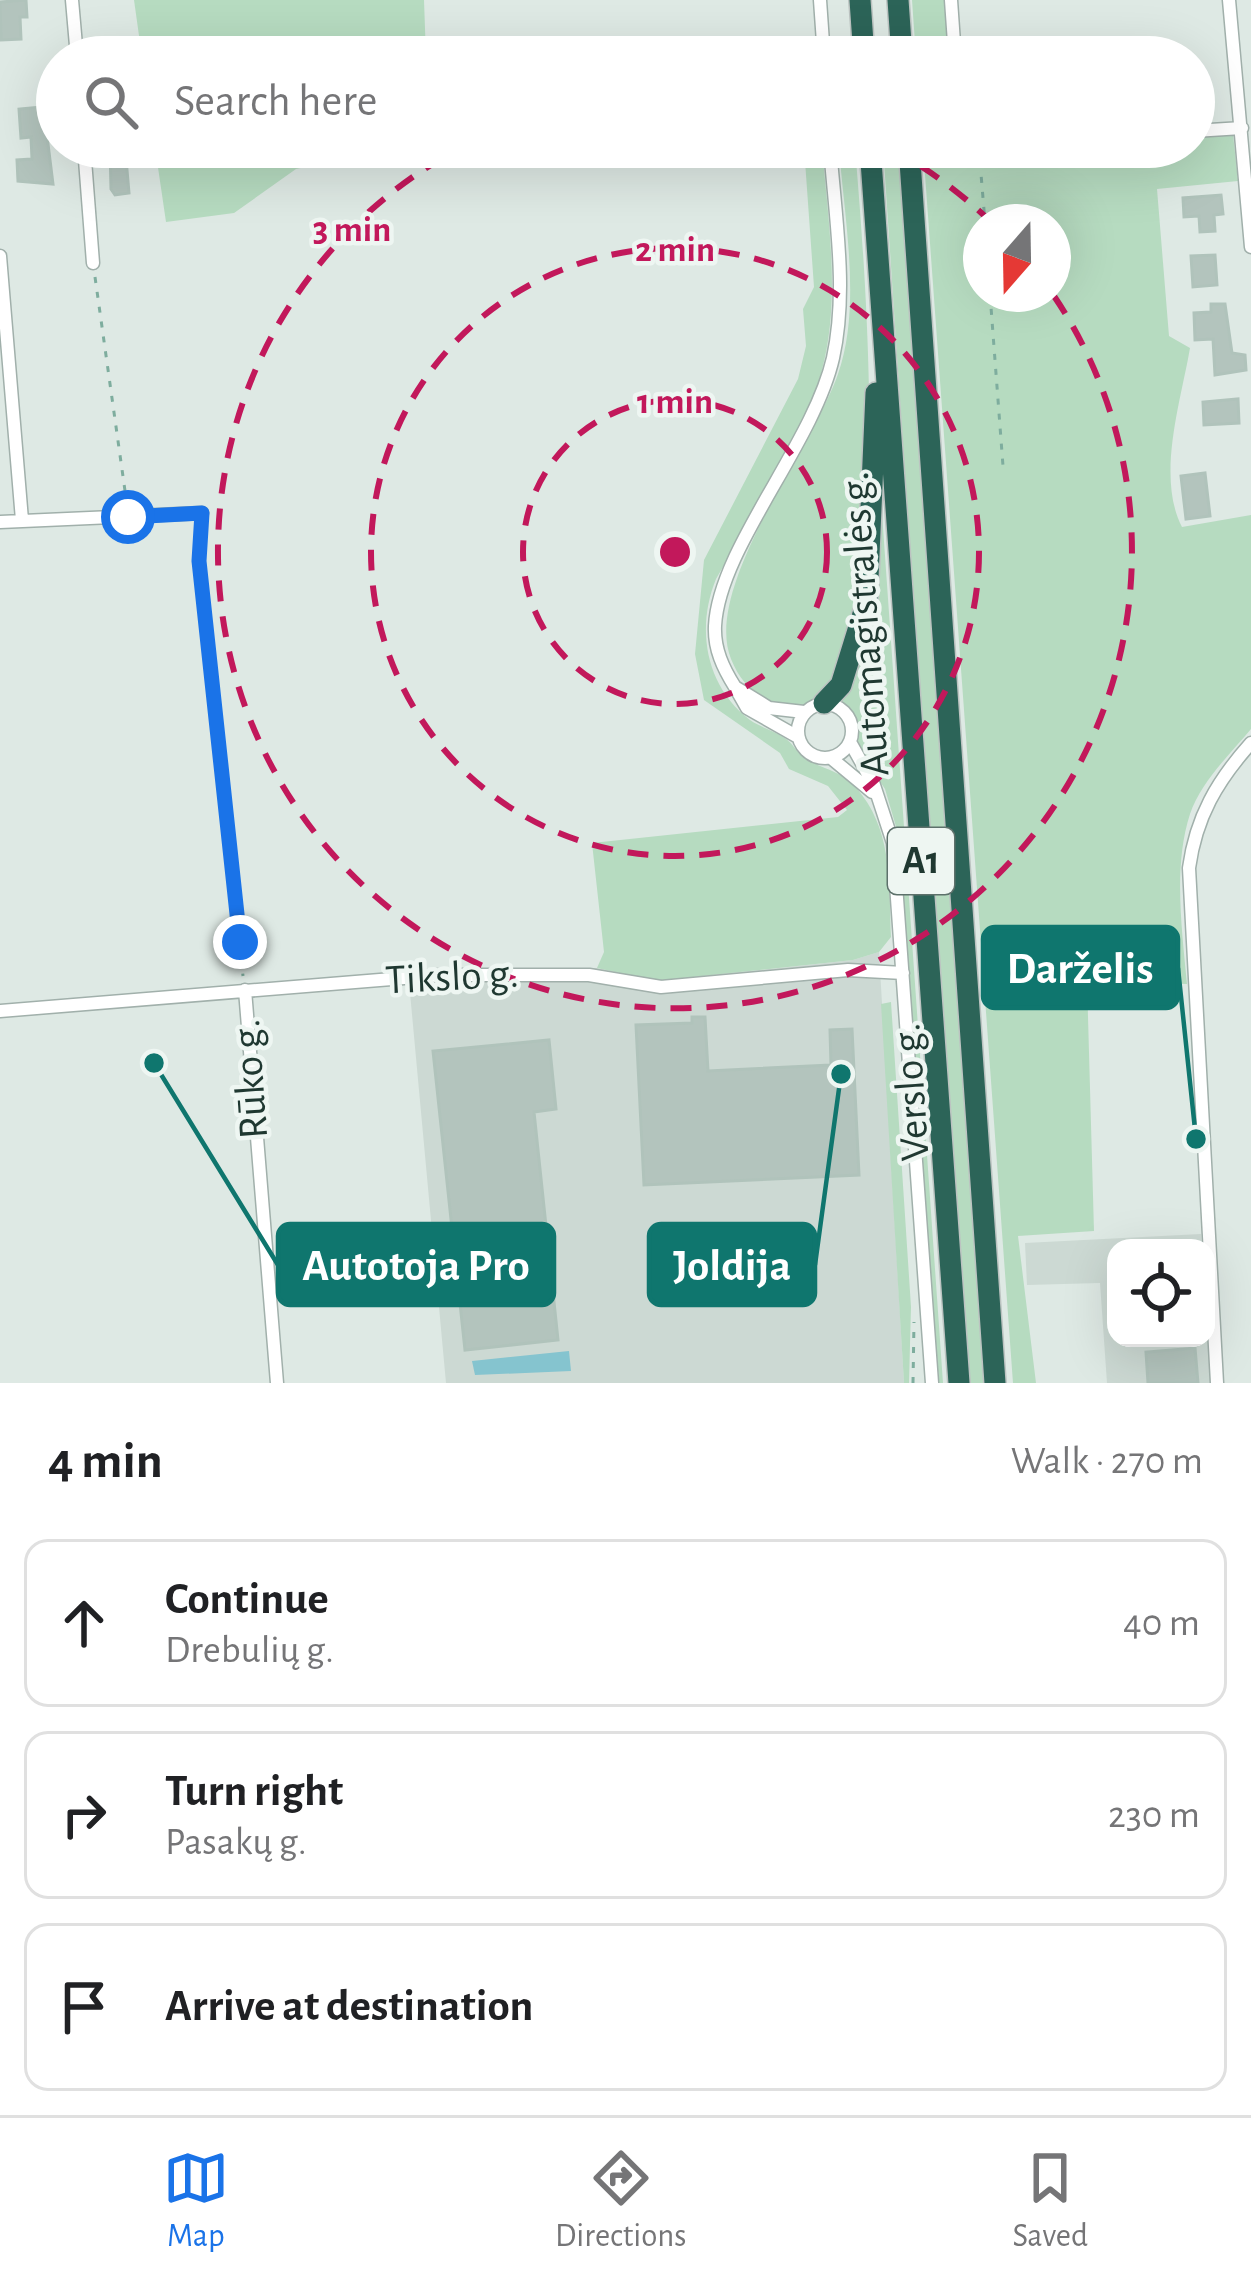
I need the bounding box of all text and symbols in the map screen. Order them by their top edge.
search box [36,36,1215,168]
icon: search [78,69,144,135]
text: Search here [174,79,377,124]
north arrow [963,204,1071,312]
text: 3 min [313,212,391,248]
text: 2 min [635,232,715,268]
text: 1 min [637,384,713,420]
street label: Automagistralės g. [833,470,897,778]
route start [101,490,155,544]
centre of rings [654,531,696,573]
road number: A1 [888,828,954,894]
route end [213,915,267,969]
callout: Darželis [983,927,1178,1008]
text: Darželis [1006,947,1154,992]
street label: Tikslo g. [384,953,520,1001]
street label: Rūko g. [225,1018,275,1140]
street label: Verslo g. [885,1022,937,1162]
callout: Autotoja Pro [278,1224,554,1305]
callout: Joldija [649,1224,815,1305]
map controls [1107,1239,1215,1347]
button: locate [1107,1239,1215,1347]
text: Autotoja Pro [302,1244,530,1289]
text: Joldija [673,1244,791,1289]
text: 4 min [48,1436,163,1487]
text: Walk · 270 m [1011,1442,1203,1481]
text: Continue [165,1577,329,1622]
icon: ahead [51,1590,117,1656]
text: 40 m [1123,1604,1200,1643]
text: Drebulių g. [165,1631,334,1670]
text: Turn right [165,1769,343,1814]
icon: right [51,1782,117,1848]
text: 230 m [1108,1796,1200,1835]
text: Pasakų g. [165,1823,307,1862]
icon: arrive [51,1974,117,2040]
text: Arrive at destination [165,1984,533,2029]
tab: Map [163,2145,229,2257]
tab: Directions [555,2145,686,2257]
tab: Saved [1012,2145,1088,2257]

